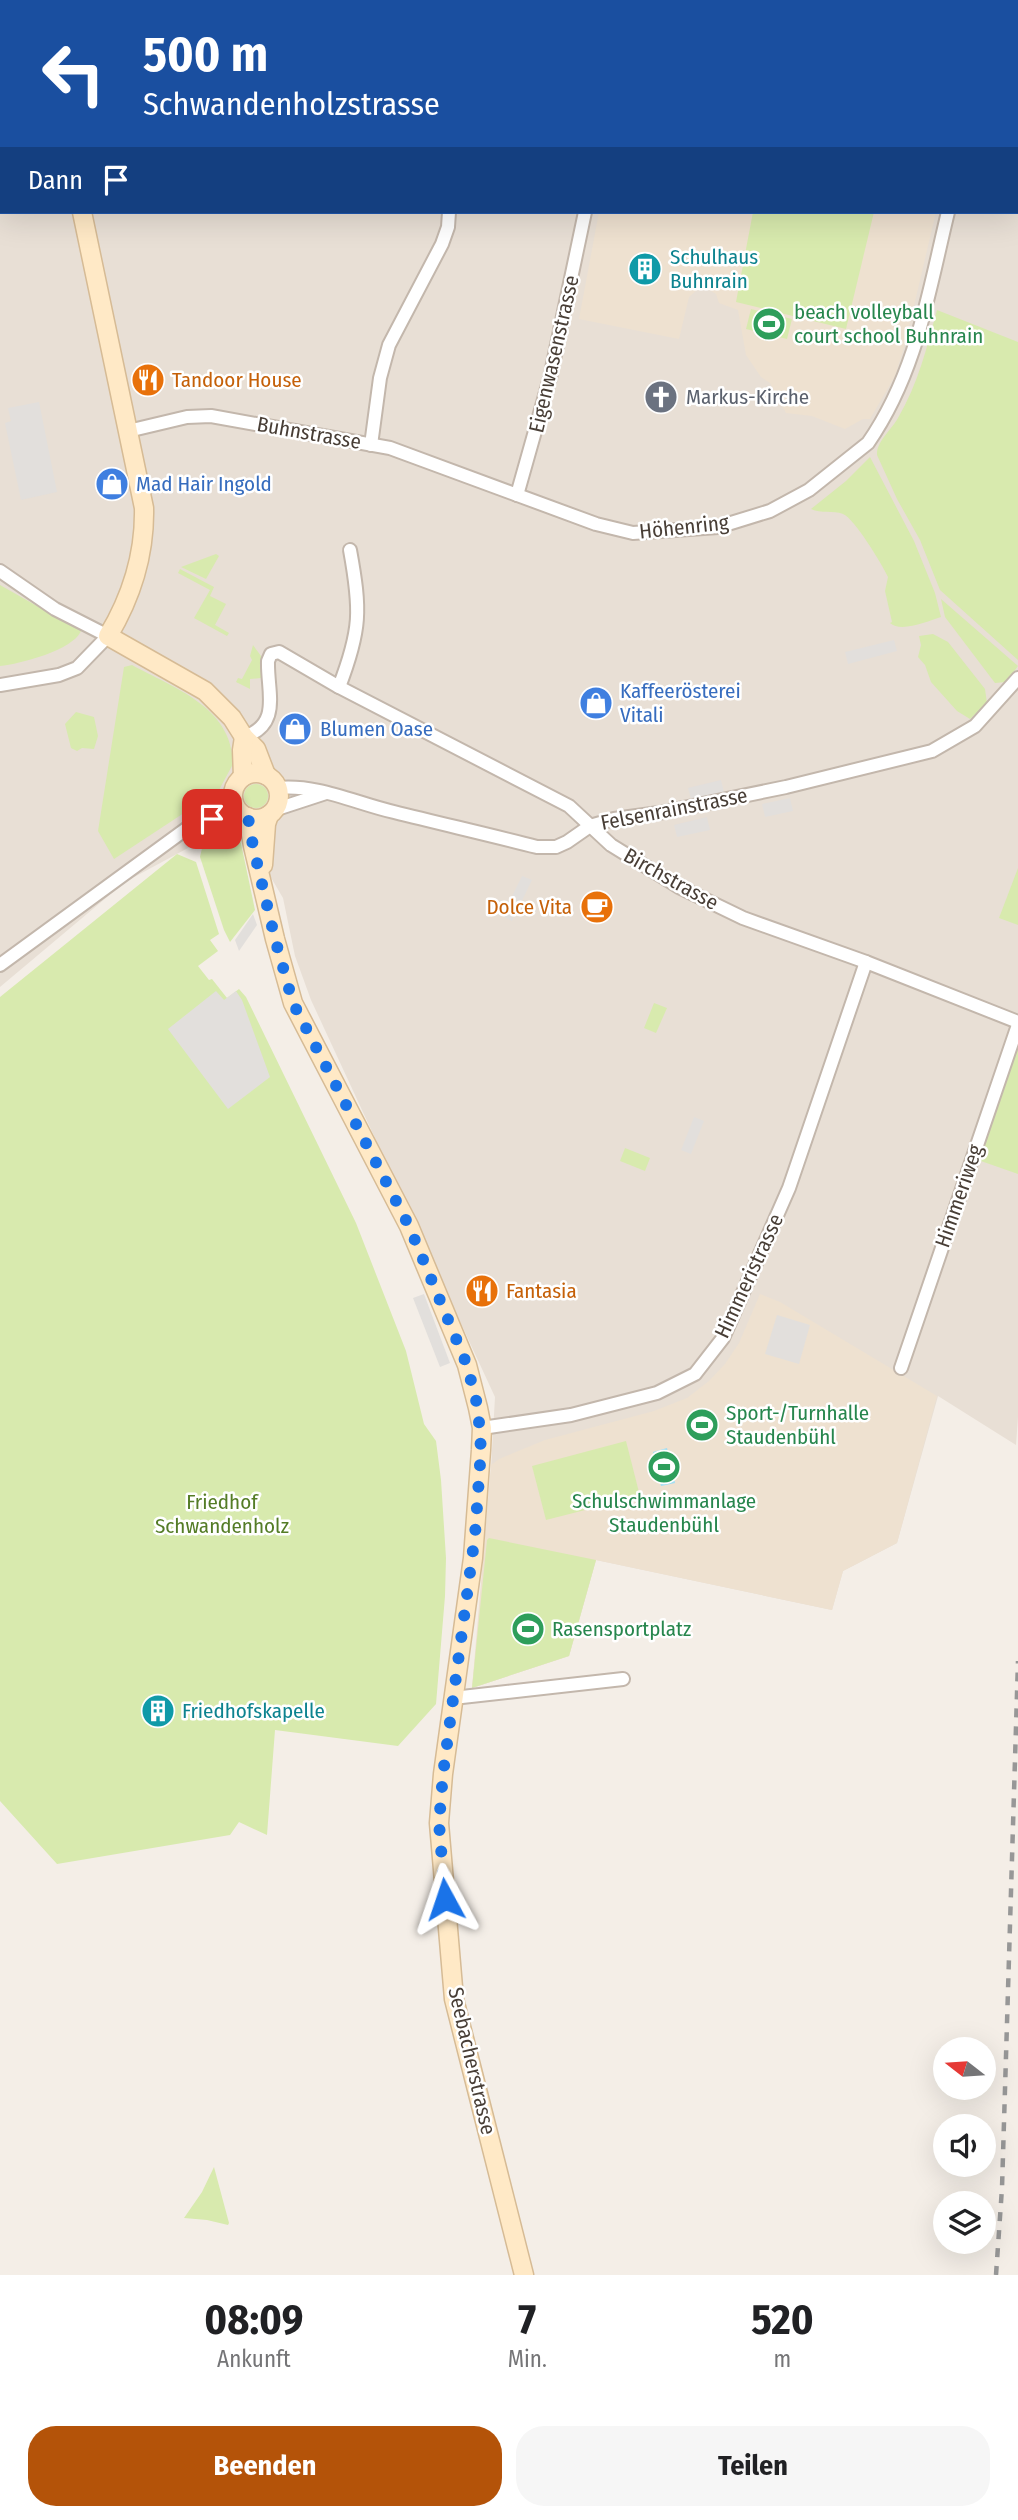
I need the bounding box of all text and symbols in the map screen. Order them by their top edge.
text: 500 m [143,25,268,84]
icon: left [28,28,119,119]
text: Schwandenholzstrasse [143,85,440,123]
icon: arrive [97,161,135,199]
text: Dann [28,165,83,196]
place label: Schulhaus Buhnrain [670,244,758,294]
building icon: Schulhaus Buhnrain [626,250,664,288]
street label: Eigenwasenstrasse [523,273,585,435]
place label: beach volleyball court school Buhnrain [794,299,983,349]
sports icon: beach volleyball court school Buhnrain [750,305,788,343]
restaurant icon: Tandoor House [129,361,167,399]
place label: Tandoor House [172,367,302,393]
church icon: Markus-Kirche [642,378,680,416]
place label: Markus-Kirche [686,384,809,410]
street label: Buhnstrasse [255,411,363,455]
shop icon: Mad Hair Ingold [93,465,131,503]
place label: Mad Hair Ingold [136,471,272,497]
street label: Höhenring [638,509,730,545]
place label: Kaffeerösterei Vitali [620,678,741,728]
shop icon: Kaffeerösterei Vitali [577,684,615,722]
shop icon: Blumen Oase [276,710,314,748]
place label: Blumen Oase [320,716,433,742]
street label: Felsenrainstrasse [598,782,750,836]
pin [182,789,242,849]
icon: arrive [193,800,231,838]
street label: Birchstrasse [619,842,723,916]
cafe icon: Dolce Vita [578,888,616,926]
place label: Dolce Vita [486,894,572,920]
street label: Himmeriweg [929,1141,989,1251]
street label: Himmeristrasse [709,1210,789,1342]
restaurant icon: Fantasia [463,1272,501,1310]
place label: Fantasia [506,1278,577,1304]
place label: Sport-/Turnhalle Staudenbühl [726,1400,869,1450]
sports icon: Sport-/Turnhalle Staudenbühl [683,1406,721,1444]
sports icon: Schulschwimmanlage Staudenbühl [645,1448,683,1486]
place label: Schulschwimmanlage Staudenbühl [572,1488,756,1538]
park label: Friedhof Schwandenholz [155,1489,289,1539]
sports icon: Rasensportplatz [509,1610,547,1648]
place label: Rasensportplatz [552,1616,691,1642]
building icon: Friedhofskapelle [139,1692,177,1730]
place label: Friedhofskapelle [182,1698,325,1724]
position arrow [408,1862,482,1936]
street label: Seebacherstrasse [442,1985,502,2137]
north arrow [933,2037,996,2100]
map controls [933,2037,996,2254]
button: sound [933,2114,996,2177]
button: layers [933,2191,996,2254]
text: 08:09 [204,2295,303,2345]
text: 7 [518,2295,536,2345]
text: 520 [751,2295,814,2345]
text: Ankunft [217,2345,291,2373]
text: Min. [508,2345,547,2373]
text: m [774,2345,791,2373]
button: Beenden [28,2426,502,2506]
button: Teilen [516,2426,990,2506]

